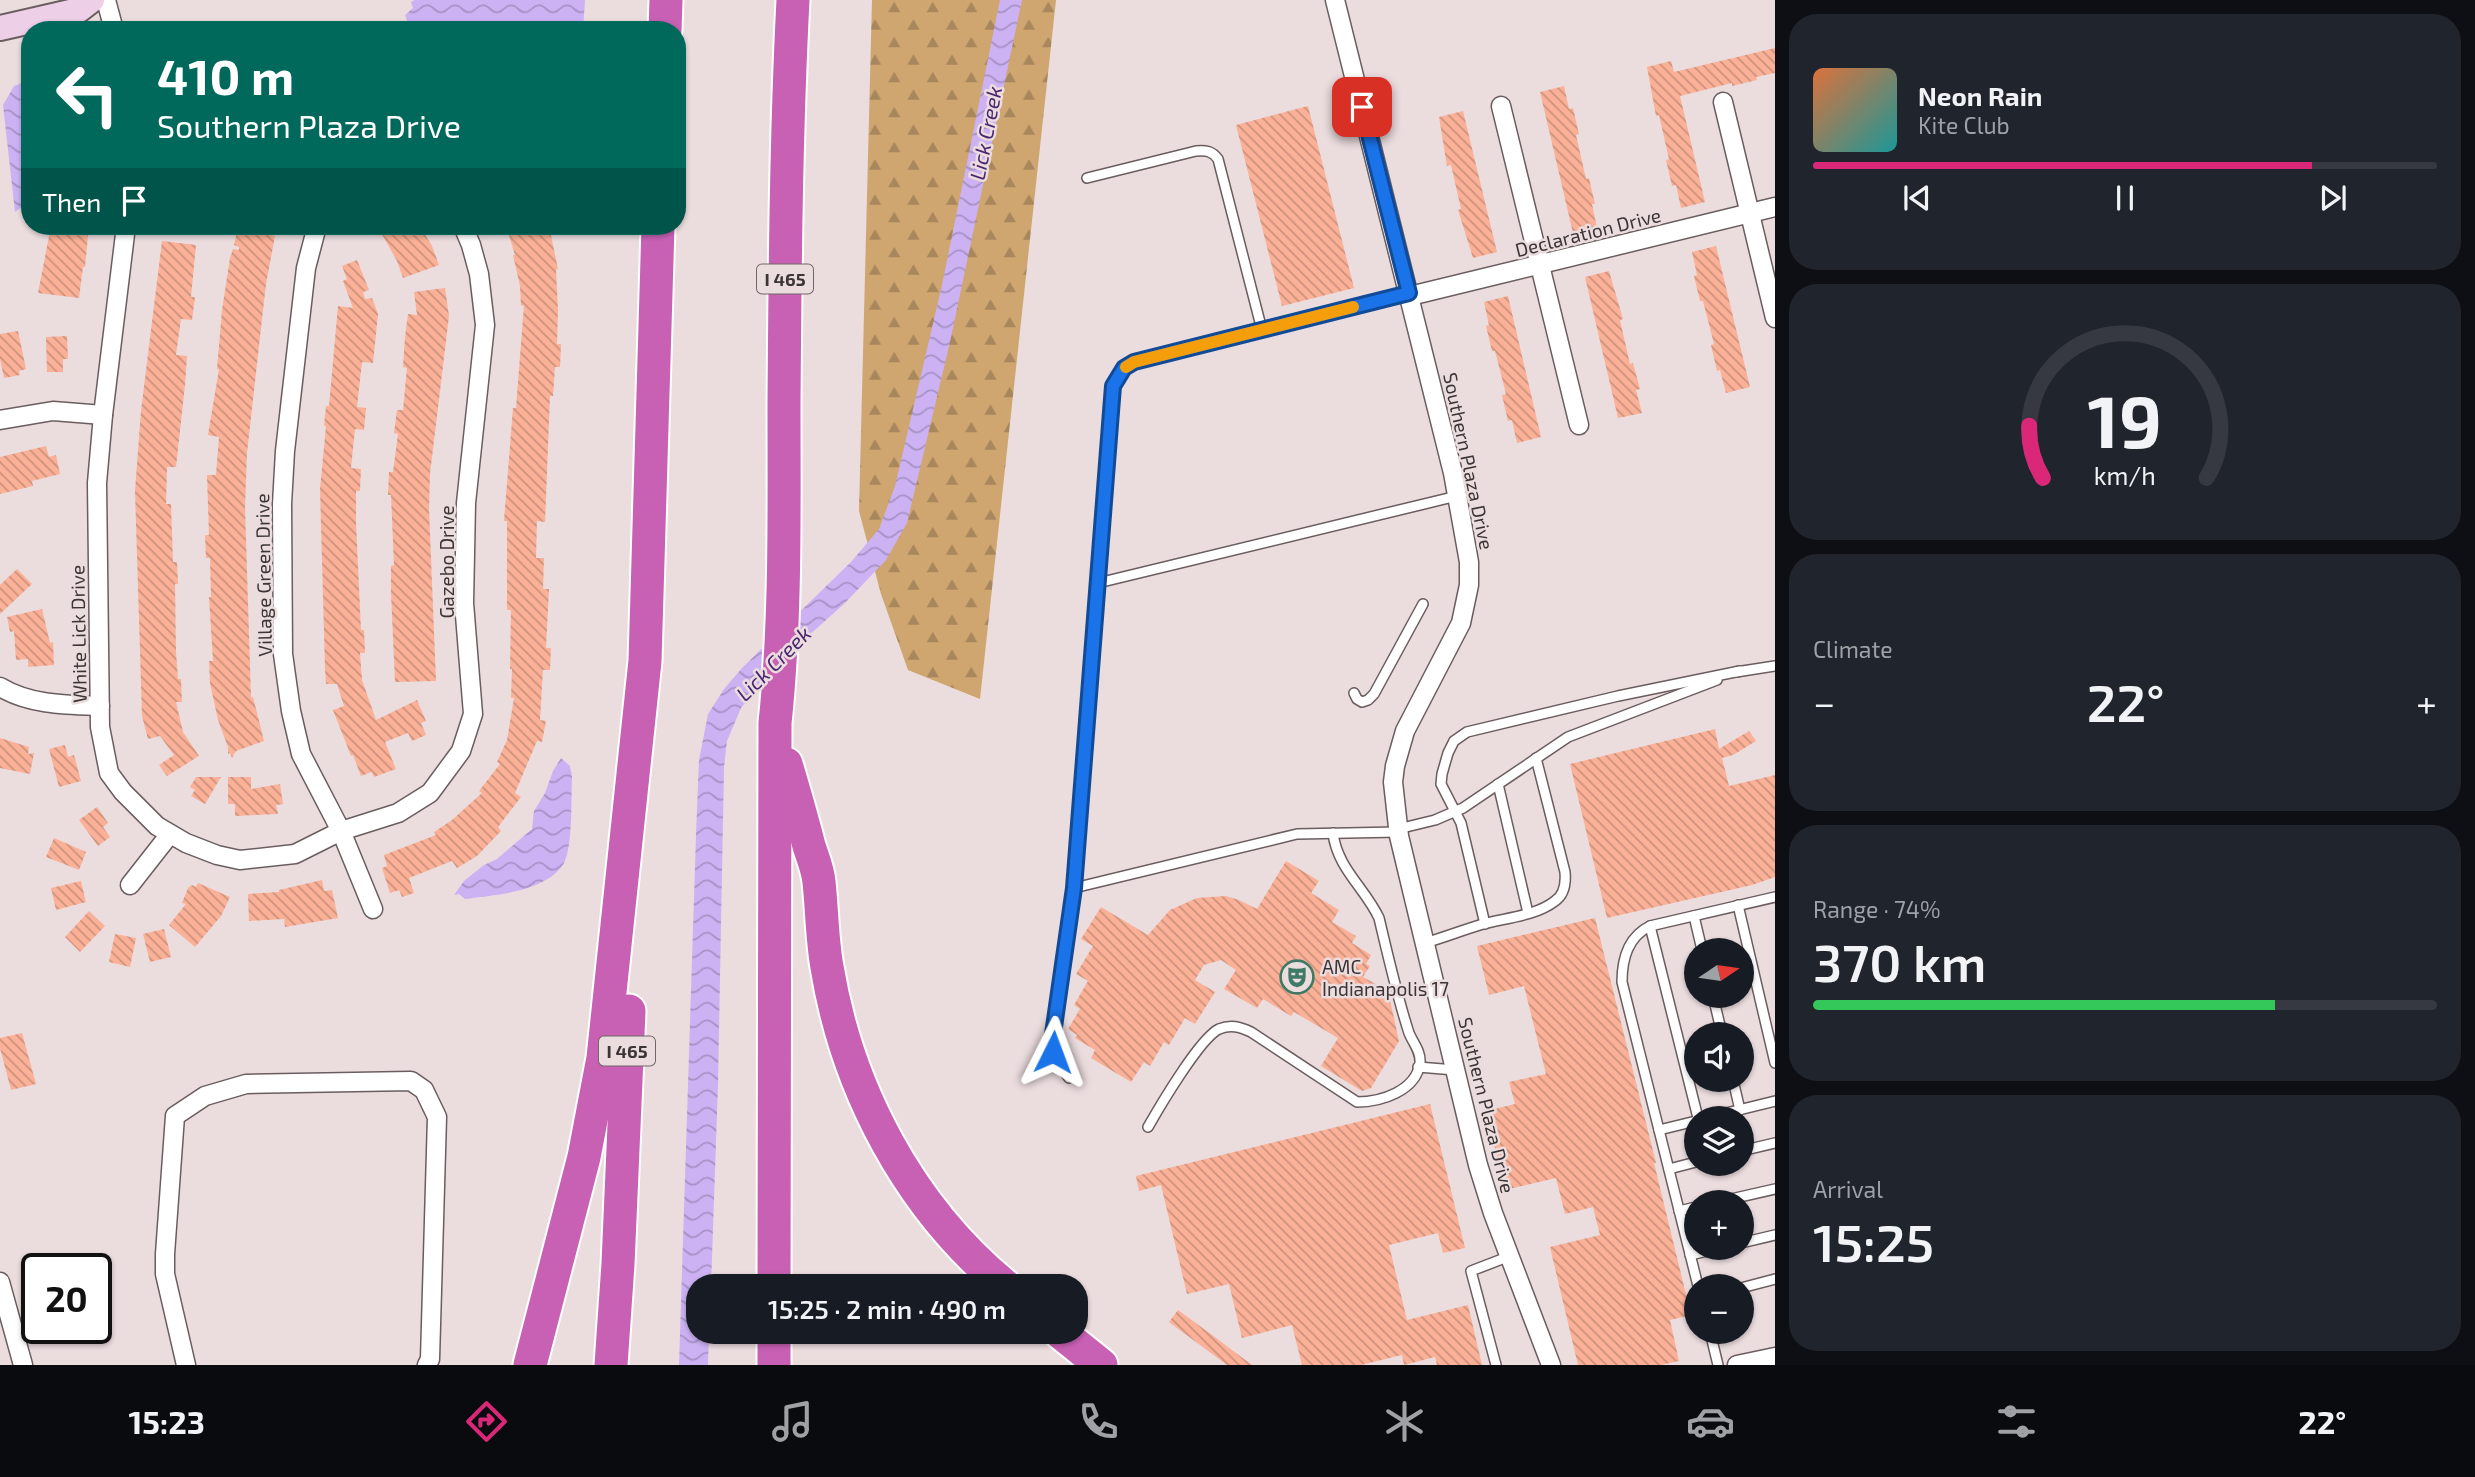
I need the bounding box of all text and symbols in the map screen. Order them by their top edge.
text: 410 m [157,46,294,105]
icon: left [42,49,133,140]
pin [1332,77,1392,137]
text: Neon Rain [1918,80,2042,111]
water label: Lick Creek [964,84,1006,182]
icon: arrive [1343,88,1381,126]
text: Southern Plaza Drive [157,106,461,144]
text: Kite Club [1918,111,2010,139]
icon: previous [1898,179,1936,217]
icon: pause [2106,179,2144,217]
icon: next [2314,179,2352,217]
icon: arrive [115,182,153,220]
text: Then [42,186,101,217]
street label: Declaration Drive [1513,203,1663,261]
road number: I 465 [757,264,813,293]
street label: Southern Plaza Drive [1439,370,1499,552]
text: 19 [2088,376,2162,464]
text: km/h [2094,460,2156,490]
street label: Village Green Drive [250,493,276,657]
street label: Gazebo Drive [435,505,458,619]
street label: White Lick Drive [65,565,91,703]
water label: Lick Creek [731,620,816,705]
text: Climate [1813,635,1893,663]
text: 22° [2087,670,2165,732]
text: − [1813,679,1835,725]
text: + [2416,679,2437,725]
text: Range · 74% [1813,895,1940,923]
text: 370 km [1813,930,1987,992]
north arrow [1684,938,1754,1008]
map controls [1684,938,1754,1344]
place label: AMC Indianapolis 17 [1322,955,1449,1000]
theatre icon: AMC Indianapolis 17 [1278,958,1316,996]
position arrow [1016,1015,1090,1089]
street label: Southern Plaza Drive [1454,1015,1520,1195]
button: sound [1684,1022,1754,1092]
road number: I 465 [599,1036,655,1066]
button: layers [1684,1106,1754,1176]
text: Arrival [1813,1175,1883,1203]
button: + [1684,1190,1754,1260]
text: 15:25 [1813,1210,1934,1272]
speed limit sign: 20 [21,1253,112,1344]
button: − [1684,1274,1754,1344]
text: 15:25 · 2 min · 490 m [768,1293,1006,1324]
icon: directions [462,1397,511,1446]
icon: music [768,1397,817,1446]
icon: phone [1074,1397,1123,1446]
icon: climate [1380,1397,1429,1446]
icon: car [1686,1397,1735,1446]
icon: filters [1992,1397,2041,1446]
text: 15:23 [129,1402,205,1440]
text: 22° [2298,1402,2346,1440]

